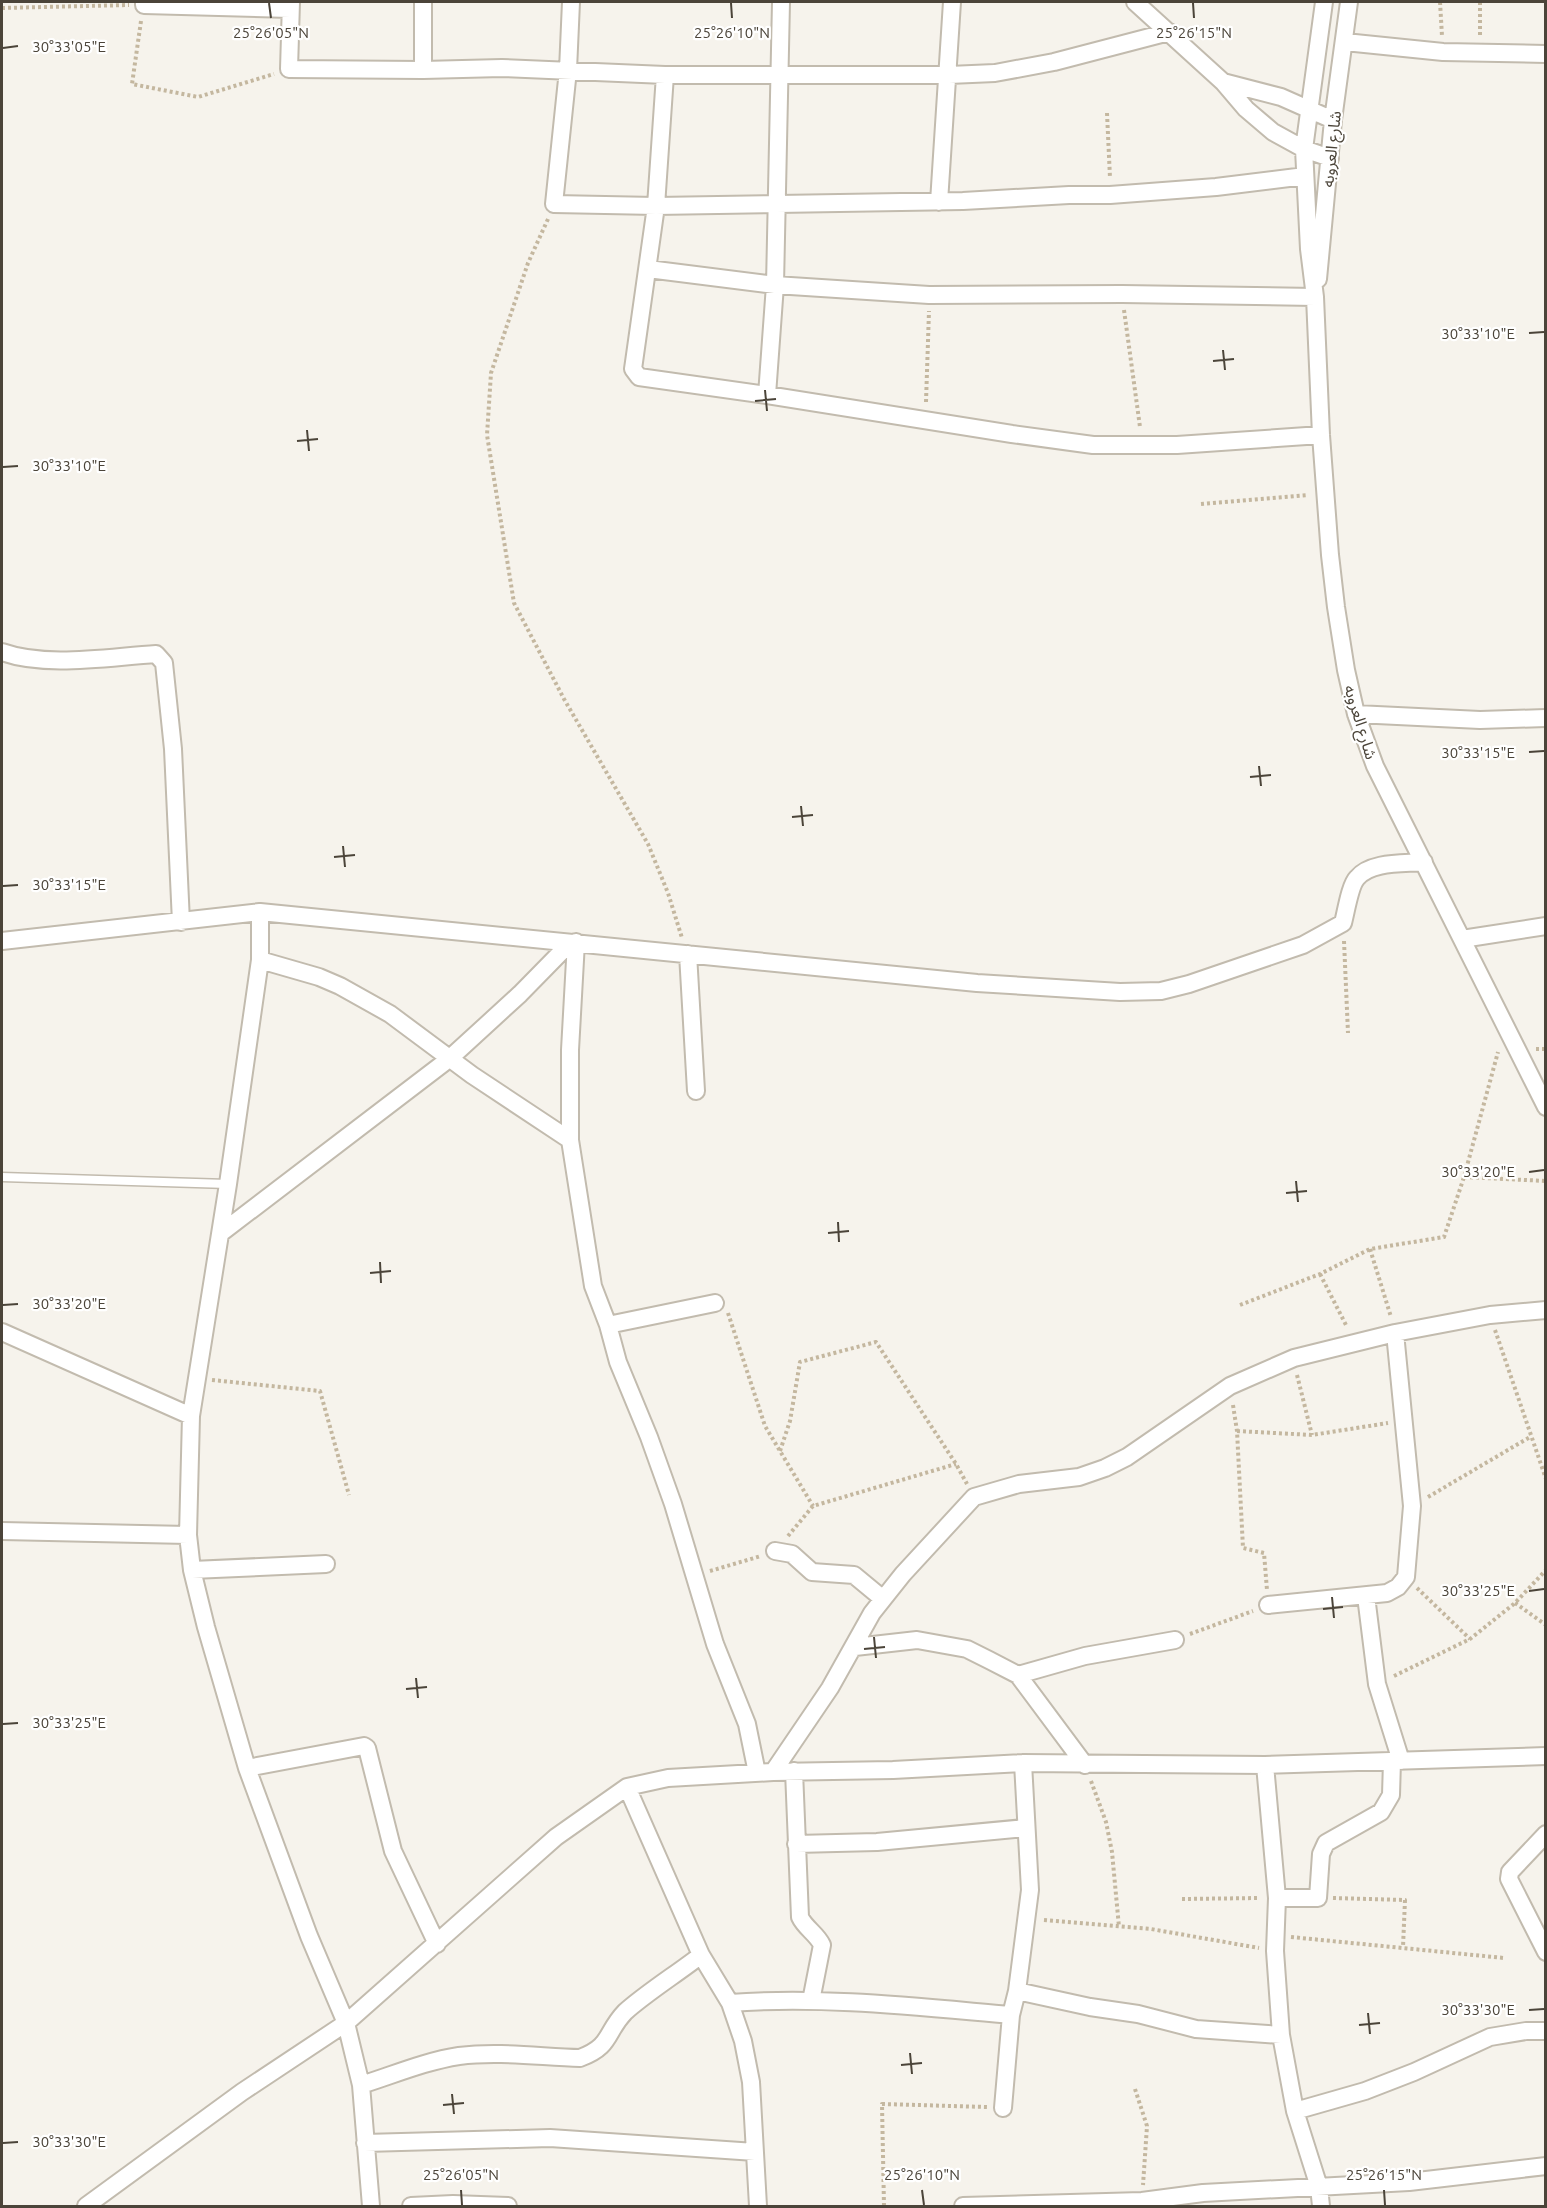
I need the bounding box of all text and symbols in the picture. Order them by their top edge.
text: 25°26'05"N [233,24,309,41]
text: 25°26'10"N [694,24,770,41]
text: 25°26'15"N [1156,24,1232,41]
text: 30°33'05"E [32,38,106,55]
street label: شارع العروبه [1318,110,1348,189]
text: 30°33'10"E [1441,325,1515,342]
text: 30°33'10"E [32,457,106,474]
street label: شارع العروبه [1337,683,1381,762]
text: 30°33'15"E [1441,744,1515,761]
text: 30°33'15"E [32,876,106,893]
text: 30°33'20"E [1441,1163,1515,1180]
text: 30°33'20"E [32,1295,106,1312]
text: 30°33'25"E [1441,1582,1515,1599]
text: 30°33'25"E [32,1714,106,1731]
text: 30°33'30"E [1441,2001,1515,2018]
text: 30°33'30"E [32,2133,106,2150]
text: 25°26'05"N [423,2166,499,2183]
text: 25°26'10"N [884,2166,960,2183]
text: 25°26'15"N [1346,2166,1422,2183]

